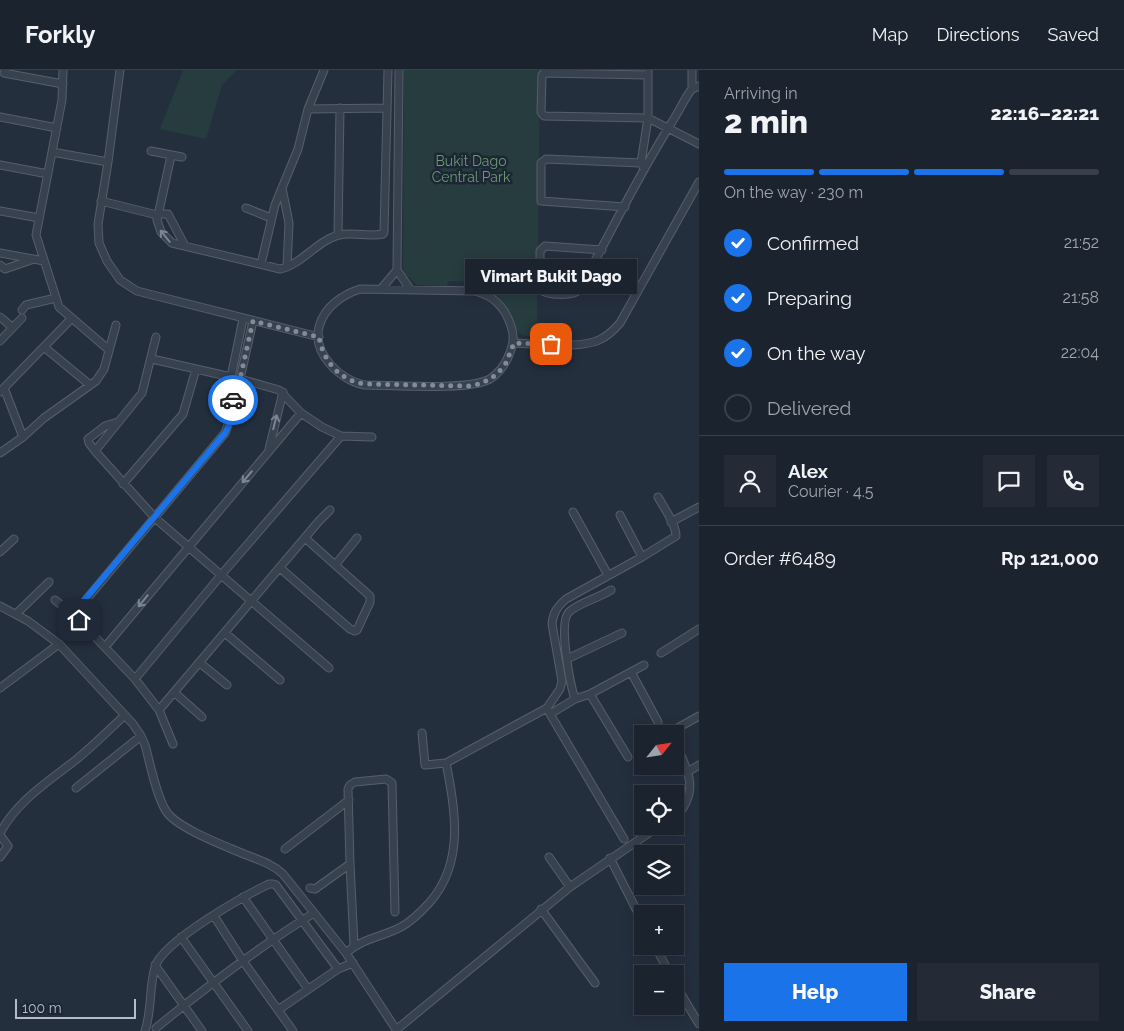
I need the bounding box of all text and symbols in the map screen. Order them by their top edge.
text: Forkly [25,20,95,49]
text: Map [872,24,908,45]
text: Directions [936,24,1020,45]
text: Saved [1048,24,1099,45]
text: Arriving in [724,84,798,103]
text: 22:16–22:21 [991,102,1099,124]
text: 2 min [724,103,808,140]
park label: Bukit Dago Central Park [432,153,511,185]
text: On the way · 230 m [724,183,863,202]
one-way arrow [160,229,171,242]
icon: check [724,229,752,257]
text: Confirmed [767,232,859,254]
text: 21:52 [1064,233,1099,252]
callout: Vimart Bukit Dago [465,259,637,294]
text: Vimart Bukit Dago [480,267,622,286]
icon: check [724,284,752,312]
text: Preparing [767,287,852,309]
text: 21:58 [1063,288,1099,307]
pin [530,323,572,365]
icon: bag [537,330,565,358]
icon: check [724,339,752,367]
text: On the way [767,342,866,364]
text: 22:04 [1061,343,1099,362]
courier [208,375,258,425]
icon: car [219,386,247,414]
text: Delivered [767,397,851,419]
one-way arrow [271,414,280,430]
button: person [724,455,776,507]
button: chat [983,455,1035,507]
button: phone [1047,455,1099,507]
text: Alex [788,460,828,482]
one-way arrow [241,470,253,483]
text: Courier · 4.5 [788,482,873,501]
text: Order #6489 [724,547,836,569]
text: Rp 121,000 [1001,547,1099,569]
one-way arrow [137,594,148,607]
pin [58,599,100,641]
icon: home [65,606,93,634]
north arrow [634,725,684,775]
map controls [634,725,684,1015]
button: locate [634,785,684,835]
button: layers [634,845,684,895]
button: + [634,905,684,955]
button: Help [724,963,907,1021]
button: Share [917,963,1099,1021]
button: − [634,965,684,1015]
scale bar [15,996,136,1019]
text: 100 m [22,1000,62,1016]

